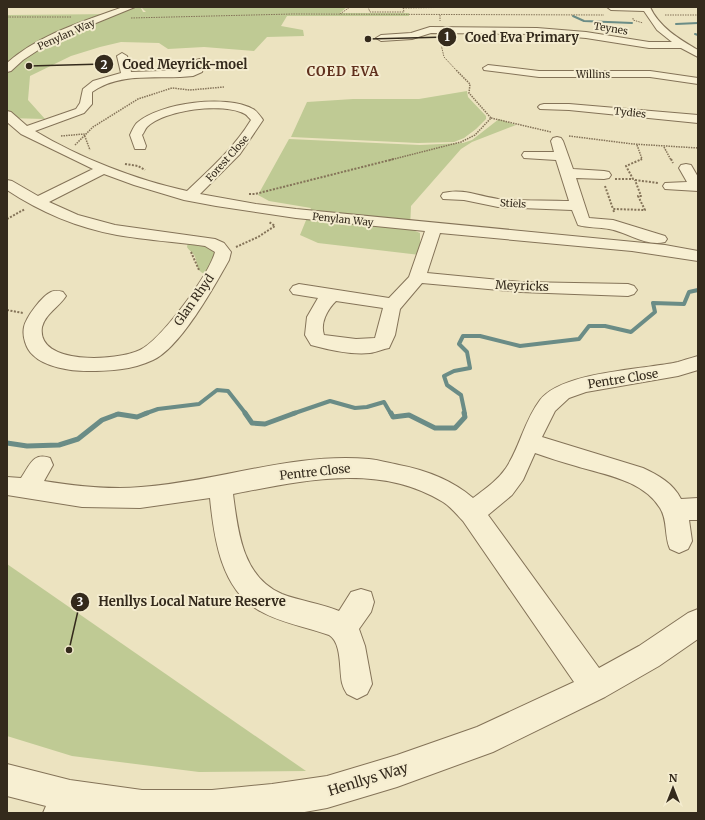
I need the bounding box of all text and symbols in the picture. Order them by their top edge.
street label: Penylan Way [35,16,97,53]
street label: Teynes [593,19,629,38]
callout: Coed Eva Primary [437,24,588,49]
text: 1 [444,29,450,44]
text: Coed Eva Primary [465,29,579,46]
callout: Coed Meyrick-moel [94,52,255,77]
text: Coed Meyrick-moel [122,56,248,73]
text: 2 [100,57,108,72]
district label: COED EVA [307,63,379,80]
street label: Willins [575,68,610,81]
street label: Tydies [613,104,647,121]
street label: Forest Close [203,132,252,184]
street label: Stiels [500,196,527,211]
street label: Penylan Way [312,210,374,229]
street label: Glan Rhyd [170,271,217,328]
street label: Meyricks [495,277,549,294]
street label: Pentre Close [587,366,659,391]
street label: Pentre Close [279,460,351,483]
callout: Henllys Local Nature Reserve [70,589,294,614]
text: Henllys Local Nature Reserve [98,593,286,610]
text: 3 [77,594,84,609]
street label: Henllys Way [326,758,411,800]
north arrow [653,768,693,808]
text: N [669,771,678,785]

